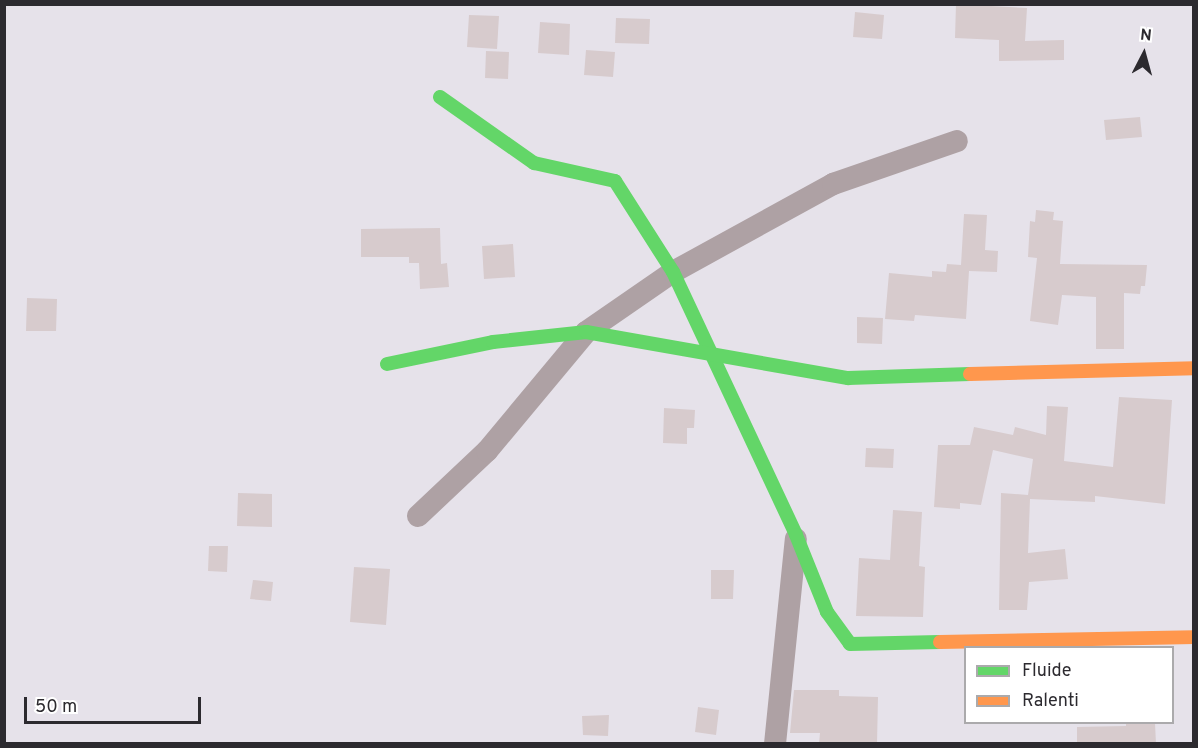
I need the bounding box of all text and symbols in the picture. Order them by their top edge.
north arrow [1114,24,1174,84]
text: N [1139,26,1153,47]
legend [964,646,1174,724]
text: Fluide [1022,660,1071,683]
scale bar [27,685,204,723]
text: Ralenti [1022,690,1079,713]
text: 50 m [35,696,77,719]

